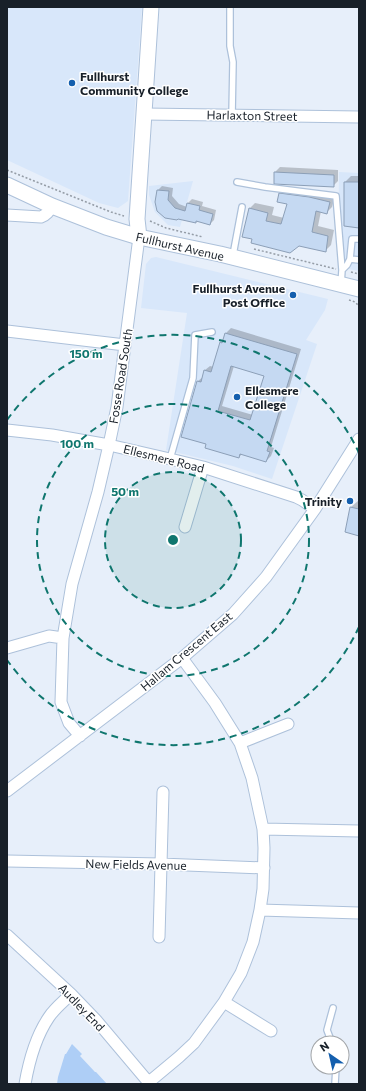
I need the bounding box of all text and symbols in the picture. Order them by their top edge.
place label: Fullhurst Community College [80,69,188,97]
marker: Fullhurst Community College [67,78,77,88]
street label: Harlaxton Street [206,107,298,123]
street label: Fullhurst Avenue [134,229,226,263]
place label: Fullhurst Avenue Post Office [193,281,285,309]
marker: Fullhurst Avenue Post Office [288,290,298,300]
street label: Fosse Road South [106,327,134,425]
text: 150 m [69,346,103,360]
place label: Ellesmere College [245,383,299,411]
marker: Ellesmere College [232,392,242,402]
text: 100 m [60,436,94,450]
street label: Ellesmere Road [122,441,206,475]
text: 50 m [111,484,139,498]
place label: Trinity [305,494,342,508]
marker: Trinity [345,496,355,506]
centre of rings [166,533,180,547]
street label: Hallam Crescent East [137,609,235,693]
street label: New Fields Avenue [85,856,187,872]
street label: Audley End [56,980,108,1034]
north arrow [310,1035,350,1075]
text: N [317,1039,331,1054]

